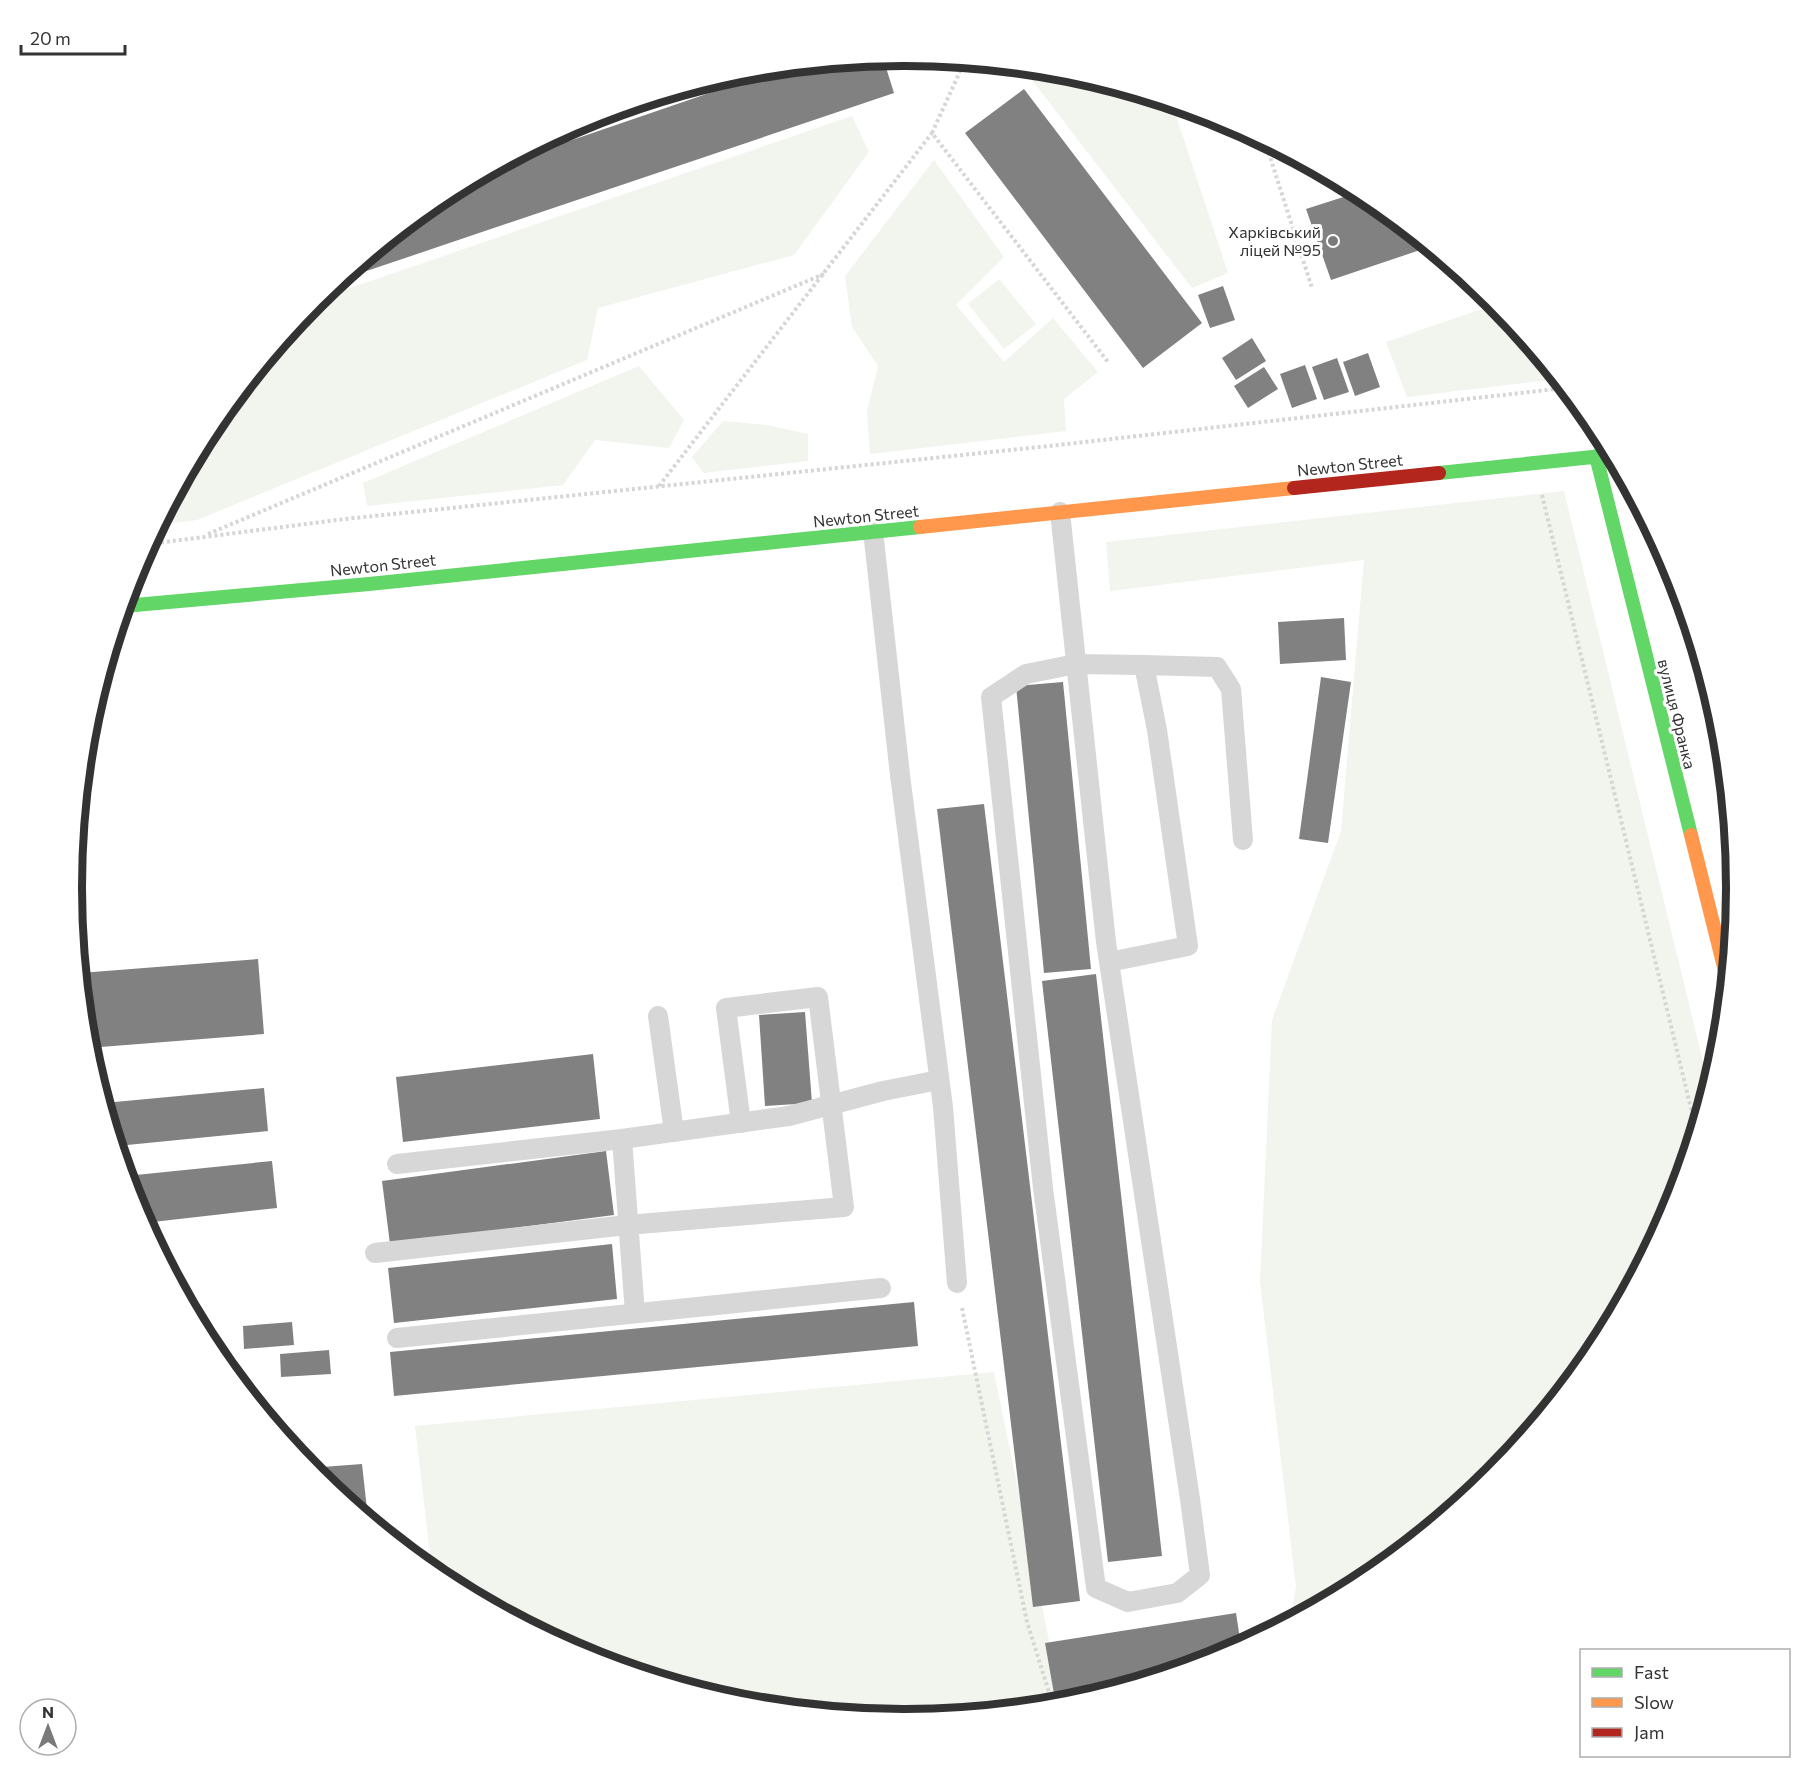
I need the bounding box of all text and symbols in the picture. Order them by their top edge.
scale bar [21,18,124,56]
text: 20 m [30,27,71,49]
place label: Харківський ліцей №95 [1228,222,1321,259]
marker: Харківський ліцей №95 [1326,234,1340,248]
street label: Newton Street [1296,449,1404,480]
street label: Newton Street [812,500,920,531]
street label: Newton Street [329,549,437,580]
street label: вулиця Франка [1655,657,1700,771]
legend [1580,1649,1790,1757]
text: Fast [1634,1661,1669,1683]
text: Slow [1634,1691,1674,1713]
north arrow [18,1697,78,1757]
text: N [42,1702,54,1721]
text: Jam [1634,1721,1664,1743]

